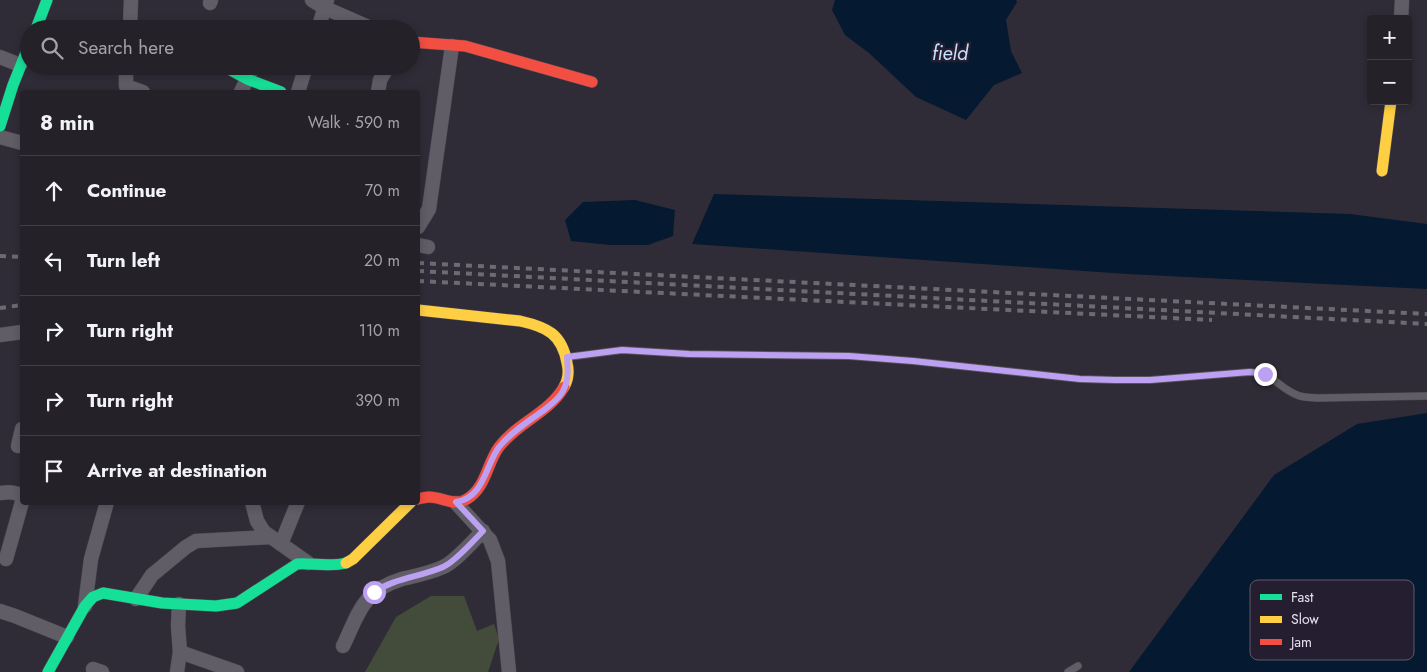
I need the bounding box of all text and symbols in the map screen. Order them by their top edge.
map controls [1367,15,1412,105]
button: + [1367,15,1412,60]
search box [20,20,420,75]
icon: search [38,34,66,62]
text: Search here [78,34,174,61]
water label: field [932,39,969,68]
button: − [1367,60,1412,105]
text: 8 min [40,108,95,138]
text: Walk · 590 m [308,111,400,134]
icon: ahead [40,177,68,205]
text: Continue [87,177,166,204]
text: 70 m [365,179,400,202]
icon: left [40,247,68,275]
text: Turn left [87,247,160,274]
text: 20 m [364,249,400,272]
icon: right [40,317,68,345]
text: Turn right [87,317,173,344]
text: 110 m [359,319,400,342]
route end [1254,363,1277,386]
icon: right [40,387,68,415]
text: Turn right [87,387,173,414]
text: 390 m [355,389,400,412]
icon: arrive [40,457,68,485]
text: Arrive at destination [87,457,267,484]
legend [1250,580,1414,660]
route start [363,581,386,604]
text: Fast [1291,587,1314,607]
text: Slow [1291,609,1319,629]
text: Jam [1289,632,1312,652]

